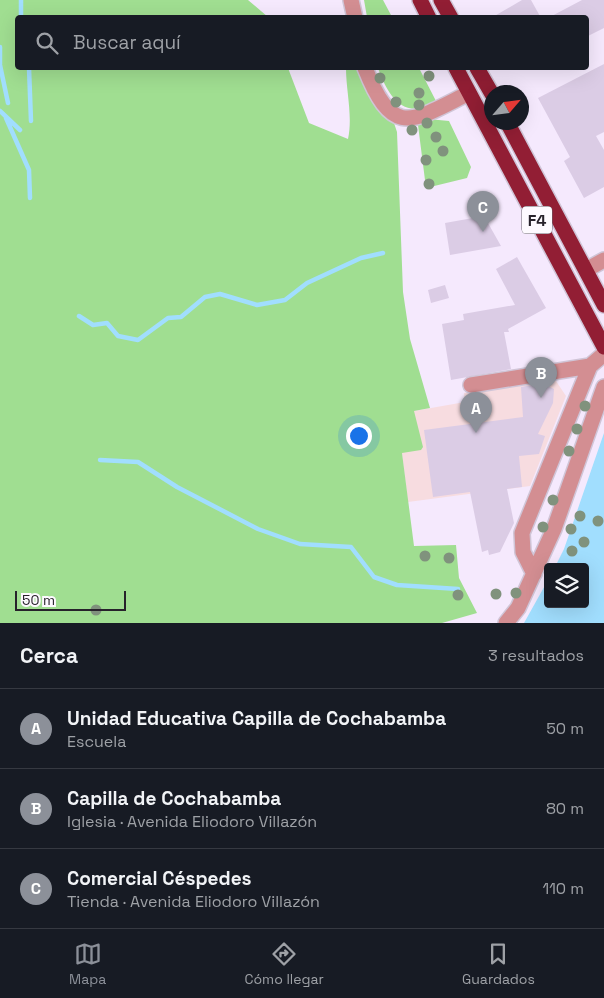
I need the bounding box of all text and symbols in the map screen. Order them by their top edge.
search box [15,15,589,70]
icon: search [33,29,61,57]
text: Buscar aquí [73,30,181,55]
north arrow [484,85,529,130]
pin: C [467,191,499,232]
road number: F4 [522,206,552,234]
pin: B [525,357,557,398]
pin: A [460,392,492,433]
your location [346,423,372,449]
map controls [544,563,589,608]
button: layers [544,563,589,608]
scale bar [15,588,126,611]
text: 50 m [22,591,55,609]
text: Cerca [20,642,78,669]
text: 3 resultados [488,645,584,666]
text: Unidad Educativa Capilla de Cochabamba [67,706,446,731]
text: A [31,718,41,739]
text: 50 m [546,718,584,739]
text: Escuela [67,731,126,752]
text: Capilla de Cochabamba [67,786,281,811]
text: B [31,798,41,819]
text: 80 m [546,798,584,819]
text: Iglesia · Avenida Eliodoro Villazón [67,811,317,832]
text: Comercial Céspedes [67,866,252,891]
text: C [31,878,41,899]
text: 110 m [542,878,584,899]
text: Tienda · Avenida Eliodoro Villazón [67,891,320,912]
tab: Mapa [69,940,106,988]
tab: Cómo llegar [244,940,324,988]
tab: Guardados [462,940,535,988]

